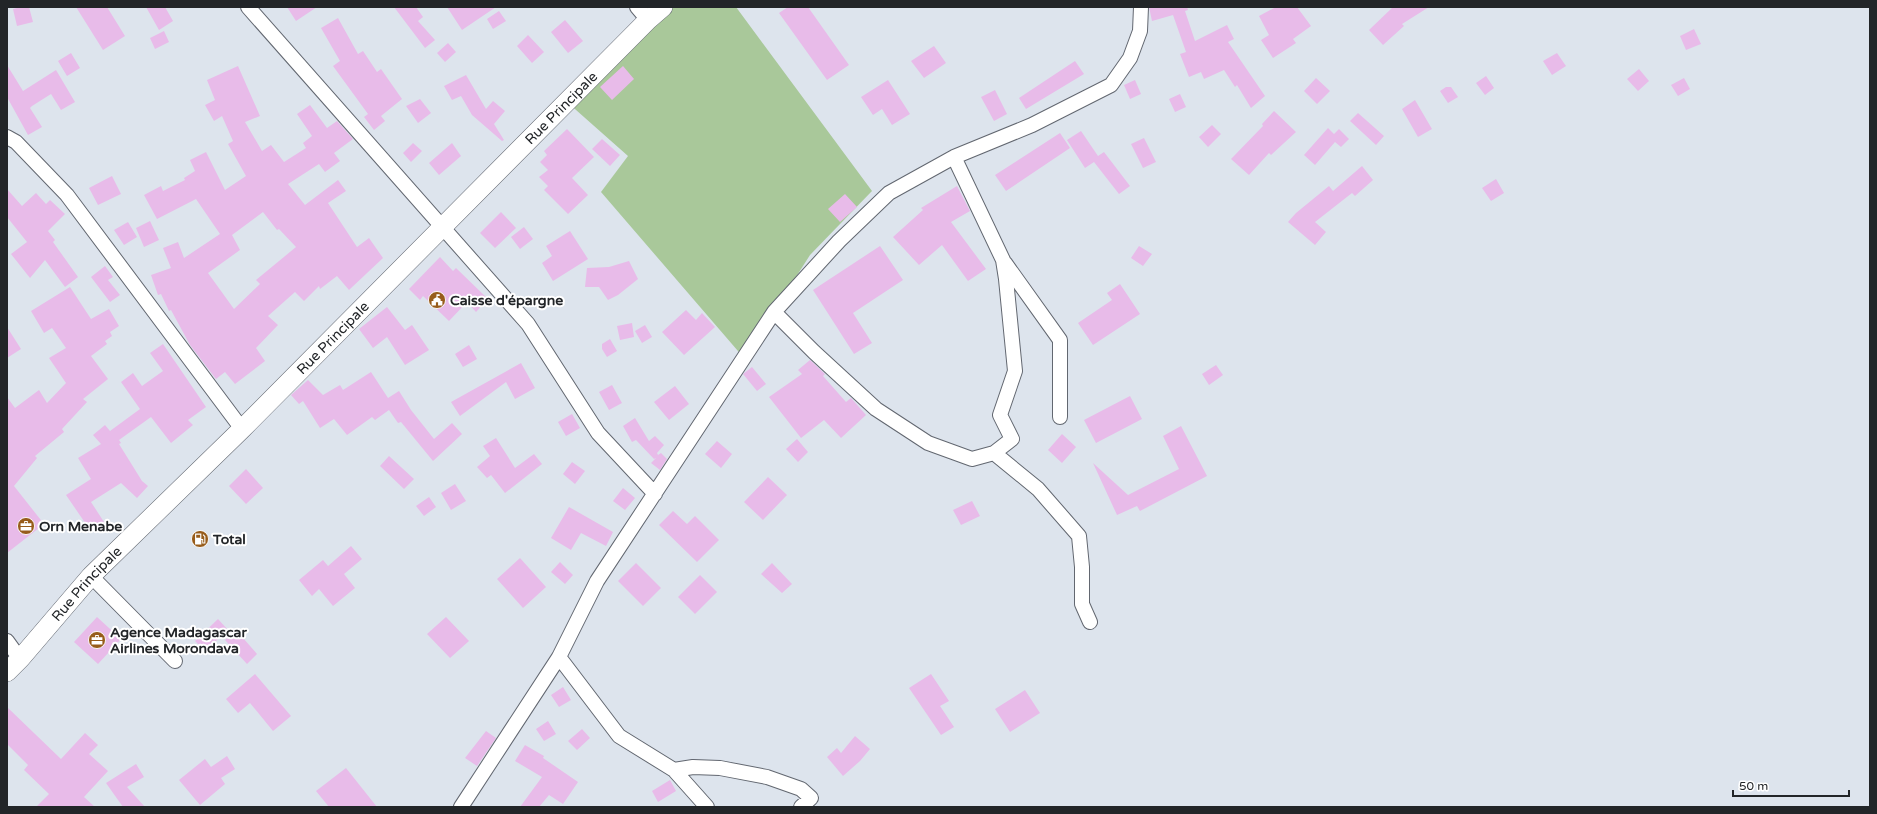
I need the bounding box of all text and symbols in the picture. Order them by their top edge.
street label: Rue Principale [521,68,601,148]
public building icon: Caisse d'épargne [427,290,447,310]
place label: Caisse d'épargne [450,292,563,309]
street label: Rue Principale [293,298,373,378]
office icon: Orn Menabe [16,516,36,536]
place label: Orn Menabe [39,518,122,535]
fuel station icon: Total [190,529,210,549]
place label: Total [212,531,246,548]
street label: Rue Principale [48,543,126,625]
place label: Agence Madagascar Airlines Morondava [110,624,247,657]
office icon: Agence Madagascar Airlines Morondava [87,630,107,650]
scale bar [1733,772,1849,798]
text: 50 m [1739,779,1768,793]

